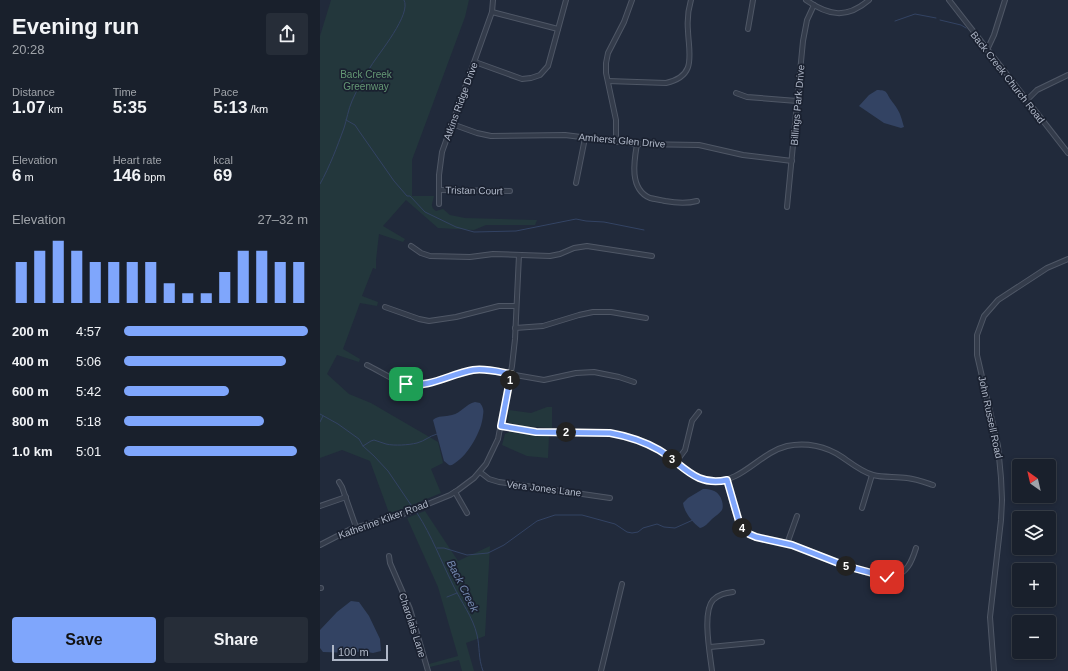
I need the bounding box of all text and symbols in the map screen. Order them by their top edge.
button: share [266,13,308,55]
text: Evening run [12,14,139,39]
street label: Back Creek Church Road [968,29,1047,125]
text: 20:28 [12,42,45,57]
street label: Atkins Ridge Drive [441,60,480,142]
street label: Billings Park Drive [788,64,807,146]
park label: Back Creek Greenway [340,69,393,92]
text: Distance [12,86,55,98]
text: Time [113,86,137,98]
text: Pace [213,86,238,98]
text: 1.07 [12,98,45,117]
text: 5:35 [113,98,147,117]
text: 5:13 [213,98,247,117]
text: km [45,103,63,115]
text: /km [247,103,268,115]
street label: Amherst Glen Drive [578,131,666,150]
text: Elevation [12,154,57,166]
text: Heart rate [113,154,162,166]
text: kcal [213,154,233,166]
text: 6 [12,166,21,185]
text: 146 [113,166,141,185]
text: 69 [213,166,232,185]
text: m [21,171,34,183]
text: bpm [141,171,166,183]
street label: Tristan Court [445,184,503,197]
text: Elevation [12,212,65,227]
text: 27–32 m [257,212,308,227]
text: 200 m [12,324,49,339]
text: 4:57 [76,324,101,339]
text: 400 m [12,354,49,369]
text: 5:06 [76,354,101,369]
pin [389,367,423,401]
pin: 1 [500,370,520,390]
icon: arrive [395,373,417,395]
text: 1 [507,374,513,386]
street label: John Russell Road [976,375,1005,459]
text: 600 m [12,384,49,399]
text: 5:42 [76,384,101,399]
text: 800 m [12,414,49,429]
text: 5:18 [76,414,101,429]
pin: 2 [556,422,576,442]
text: 2 [563,426,569,438]
text: 1.0 km [12,444,52,459]
text: 5:01 [76,444,101,459]
pin: 3 [662,449,682,469]
text: 3 [669,453,675,465]
north arrow [1012,459,1056,503]
map controls [1012,459,1056,659]
street label: Vera Jones Lane [506,478,582,499]
street label: Katherine Kiker Road [337,498,430,541]
button: layers [1012,511,1056,555]
pin: 4 [732,518,752,538]
text: 4 [739,522,745,534]
pin: 5 [836,556,856,576]
water label: Back Creek [445,558,481,614]
text: 5 [843,560,849,572]
pin [870,560,904,594]
button: + [1012,563,1056,607]
icon: check [876,566,898,588]
street label: Charolais Lane [397,591,428,659]
button: − [1012,615,1056,659]
button: Save [12,617,156,663]
button: Share [164,617,308,663]
scale bar [332,643,388,662]
text: 100 m [338,646,369,658]

